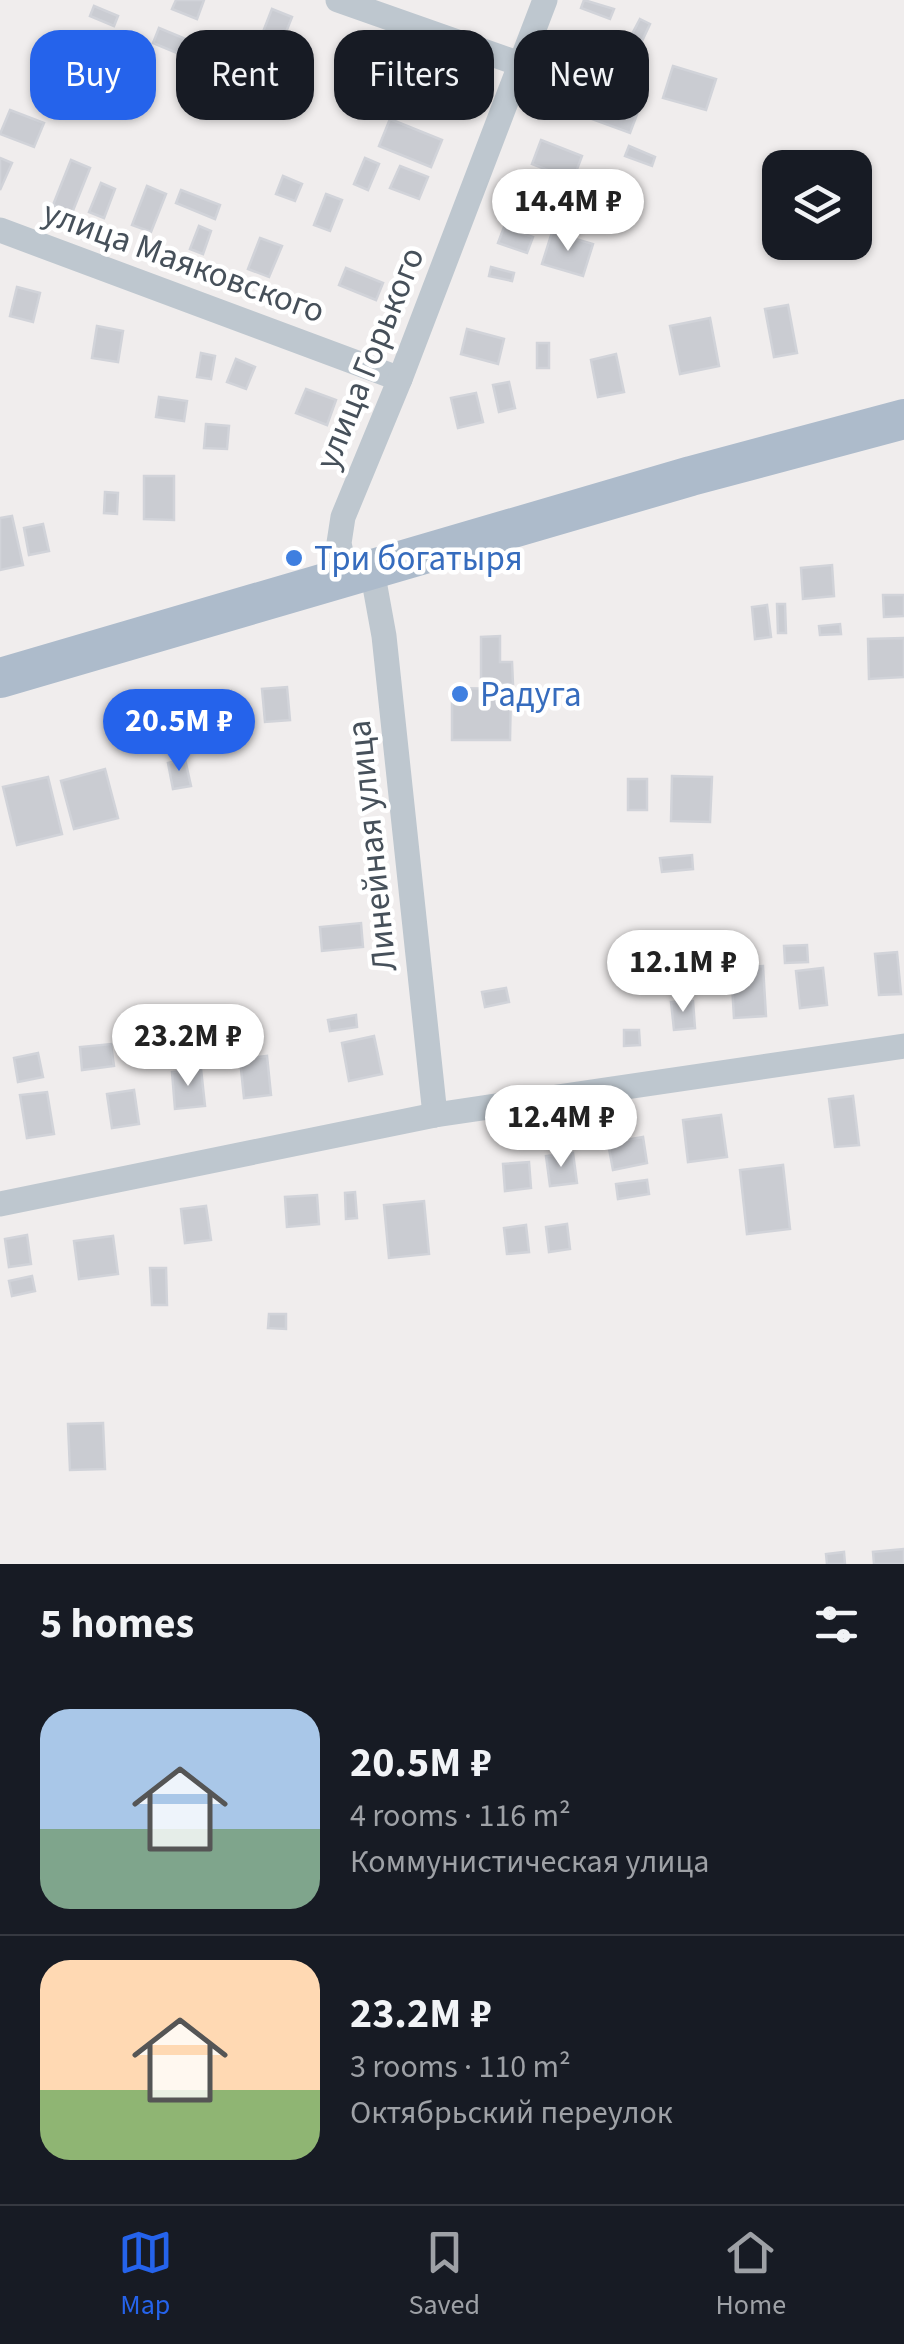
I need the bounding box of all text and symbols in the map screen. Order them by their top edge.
chip: Buy [30,30,156,120]
chip: Rent [176,30,314,120]
chip: Filters [334,30,494,120]
chip: New [514,30,649,120]
map controls [762,150,872,260]
button: layers [762,150,872,260]
pin: 14.4M ₽ [476,169,660,254]
text: 14.4M ₽ [514,178,622,224]
street label: улица Маяковского [36,188,332,336]
street label: улица Горького [303,240,437,477]
place label: Три богатыря [314,534,523,584]
marker: Три богатыря [283,547,305,569]
place label: Радуга [480,670,582,720]
marker: Радуга [449,683,471,705]
pin: 20.5M ₽ [87,689,271,774]
text: 20.5M ₽ [125,698,233,744]
street label: Линейная улица [334,718,410,974]
pin: 12.1M ₽ [591,930,775,1015]
text: 12.1M ₽ [629,939,737,985]
pin: 23.2M ₽ [96,1004,280,1089]
text: 23.2M ₽ [134,1013,242,1059]
pin: 12.4M ₽ [469,1085,653,1170]
text: 12.4M ₽ [507,1094,615,1140]
text: 5 homes [40,1594,194,1654]
icon: filters [809,1597,864,1652]
text: 20.5M ₽ [350,1733,492,1793]
icon: home [120,1749,240,1869]
text: 4 rooms · 116 m² [350,1793,571,1839]
text: Коммунистическая улица [350,1839,710,1885]
text: 23.2M ₽ [350,1984,492,2044]
icon: home [120,2000,240,2120]
text: 3 rooms · 110 m² [350,2044,571,2090]
text: Октябрьский переулок [350,2090,673,2136]
tab: Map [118,2225,173,2325]
tab: Saved [408,2225,480,2325]
tab: Home [716,2225,786,2325]

